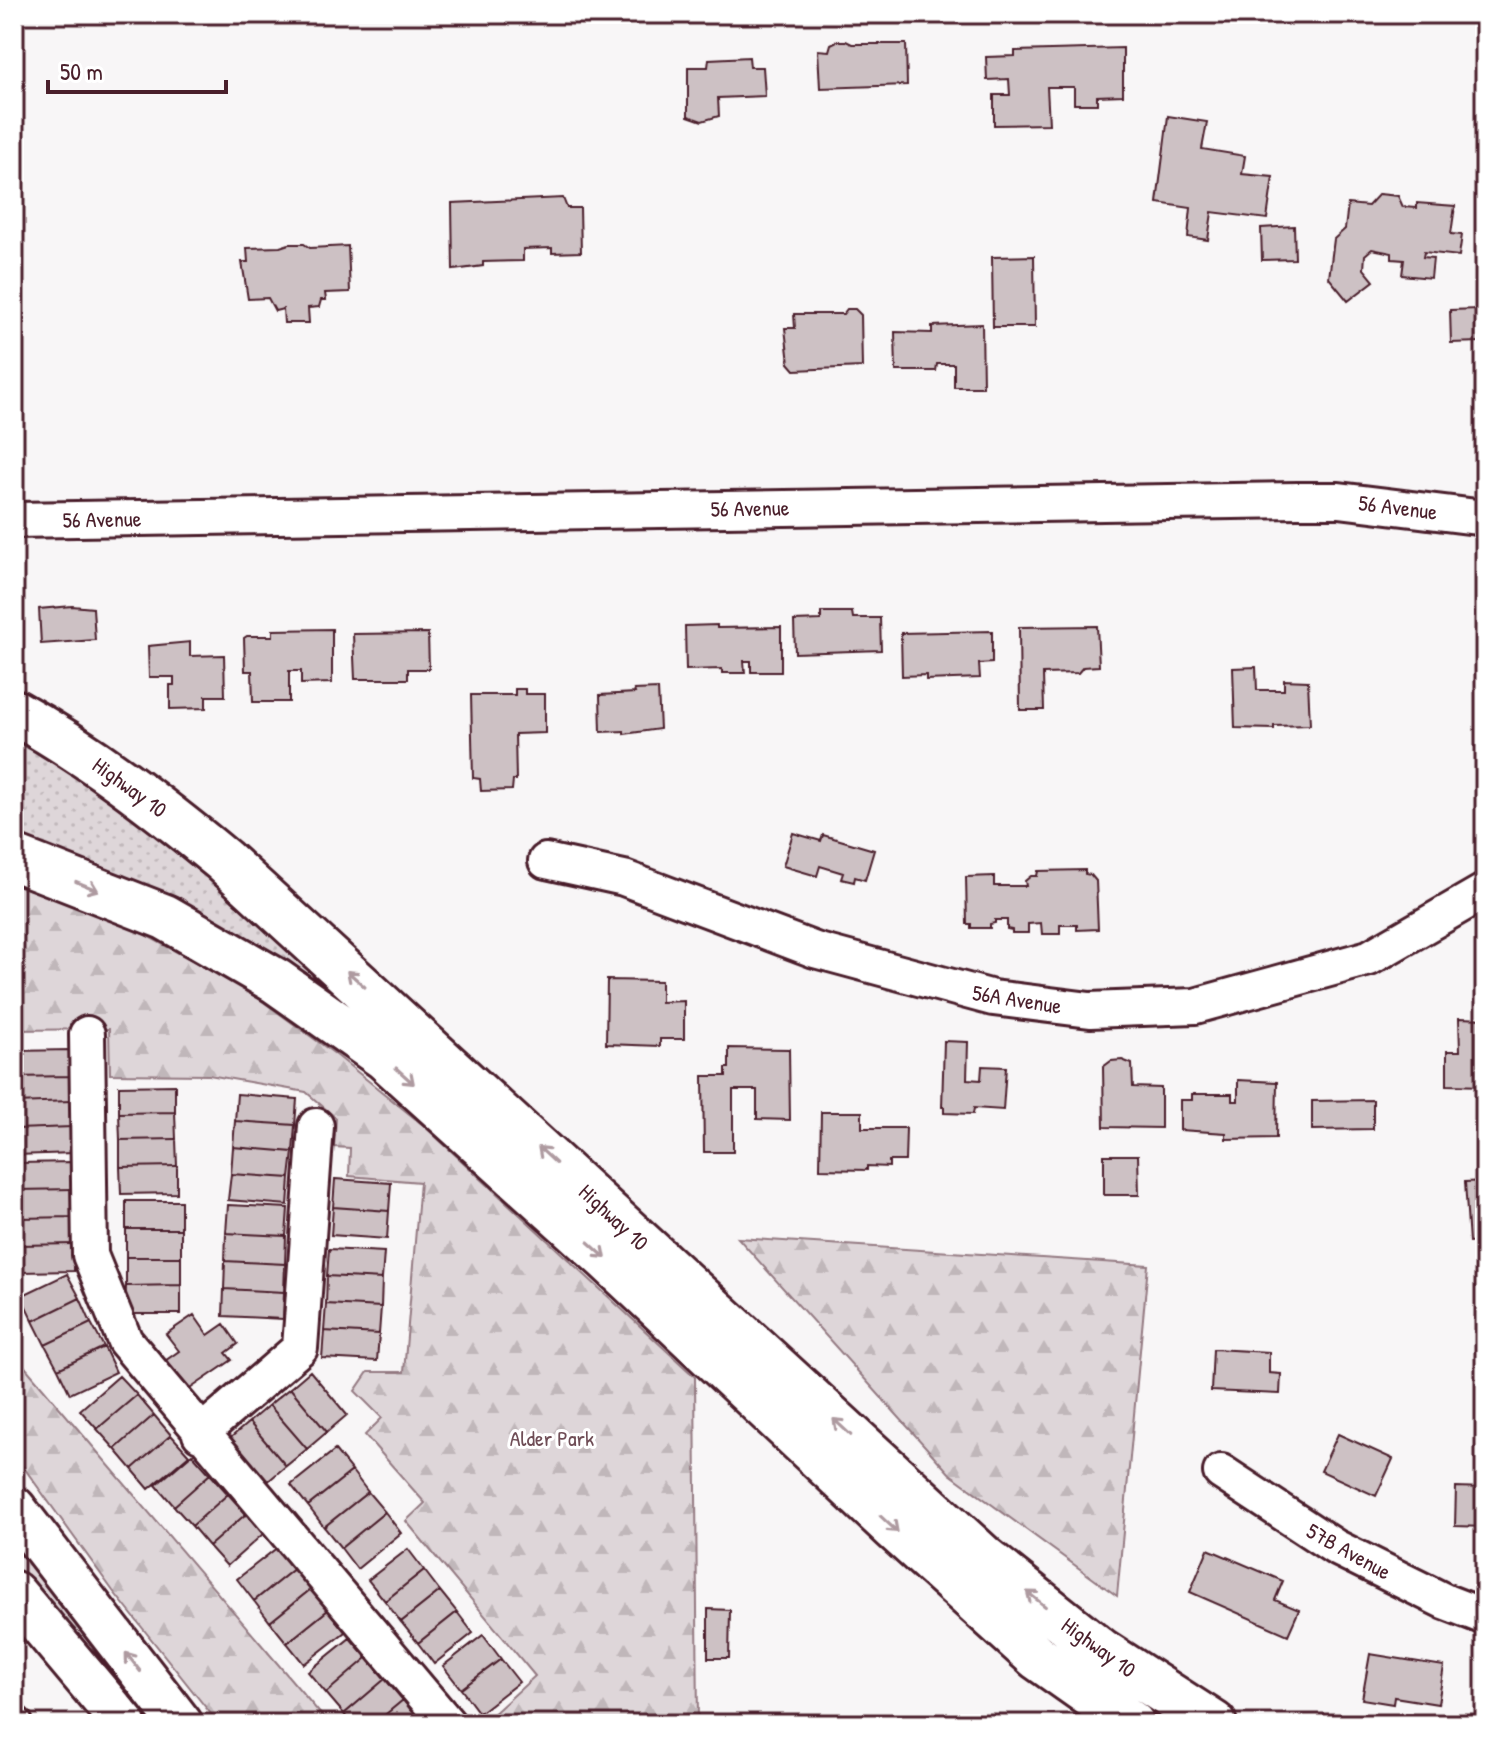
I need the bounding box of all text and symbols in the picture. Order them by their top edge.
scale bar [48,44,226,94]
text: 50 m [60,55,103,87]
street label: 56 Avenue [1357,487,1439,527]
street label: 56 Avenue [710,492,790,524]
street label: 56 Avenue [62,503,142,535]
street label: Highway 10 [87,750,173,824]
one-way arrow [74,880,99,894]
one-way arrow [346,970,366,989]
street label: 56A Avenue [970,977,1064,1021]
one-way arrow [394,1066,414,1084]
one-way arrow [538,1147,558,1165]
street label: Highway 10 [573,1177,656,1257]
one-way arrow [587,1241,607,1259]
one-way arrow [832,1418,852,1436]
park label: Alder Park [510,1423,594,1453]
one-way arrow [879,1514,899,1533]
street label: 57B Avenue [1301,1516,1397,1587]
one-way arrow [1026,1590,1047,1608]
street label: Highway 10 [1056,1610,1142,1684]
one-way arrow [125,1652,142,1673]

